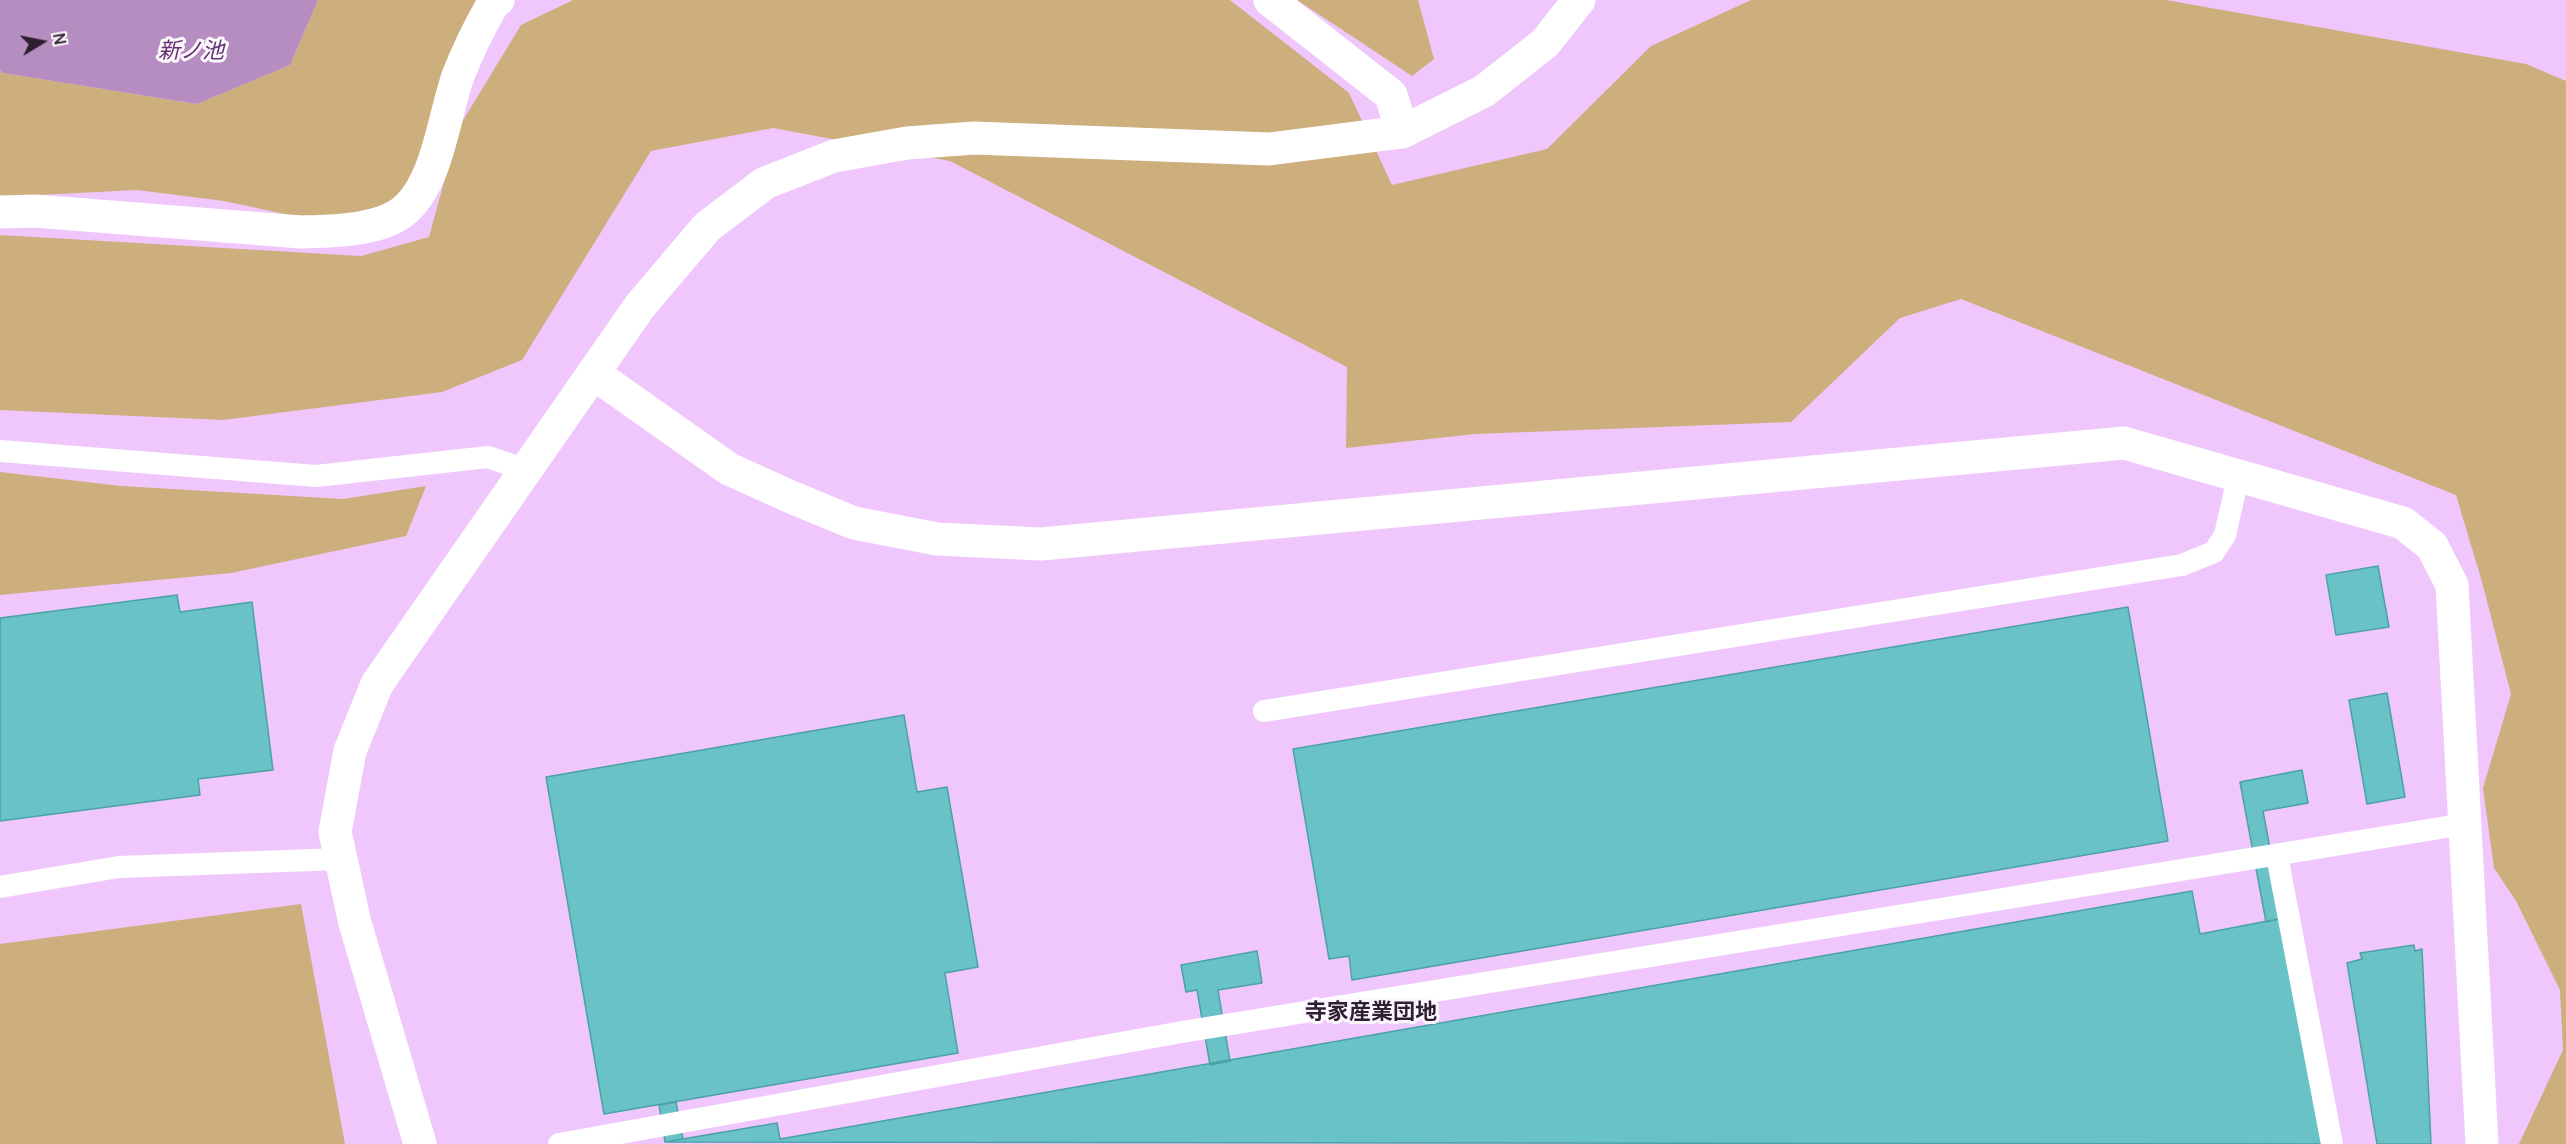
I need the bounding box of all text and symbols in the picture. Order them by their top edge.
north arrow [12,12,72,72]
text: N [48,31,72,46]
water label: 新ノ池 [158,39,224,65]
district label: 寺家産業団地 [1305,1000,1437,1026]

